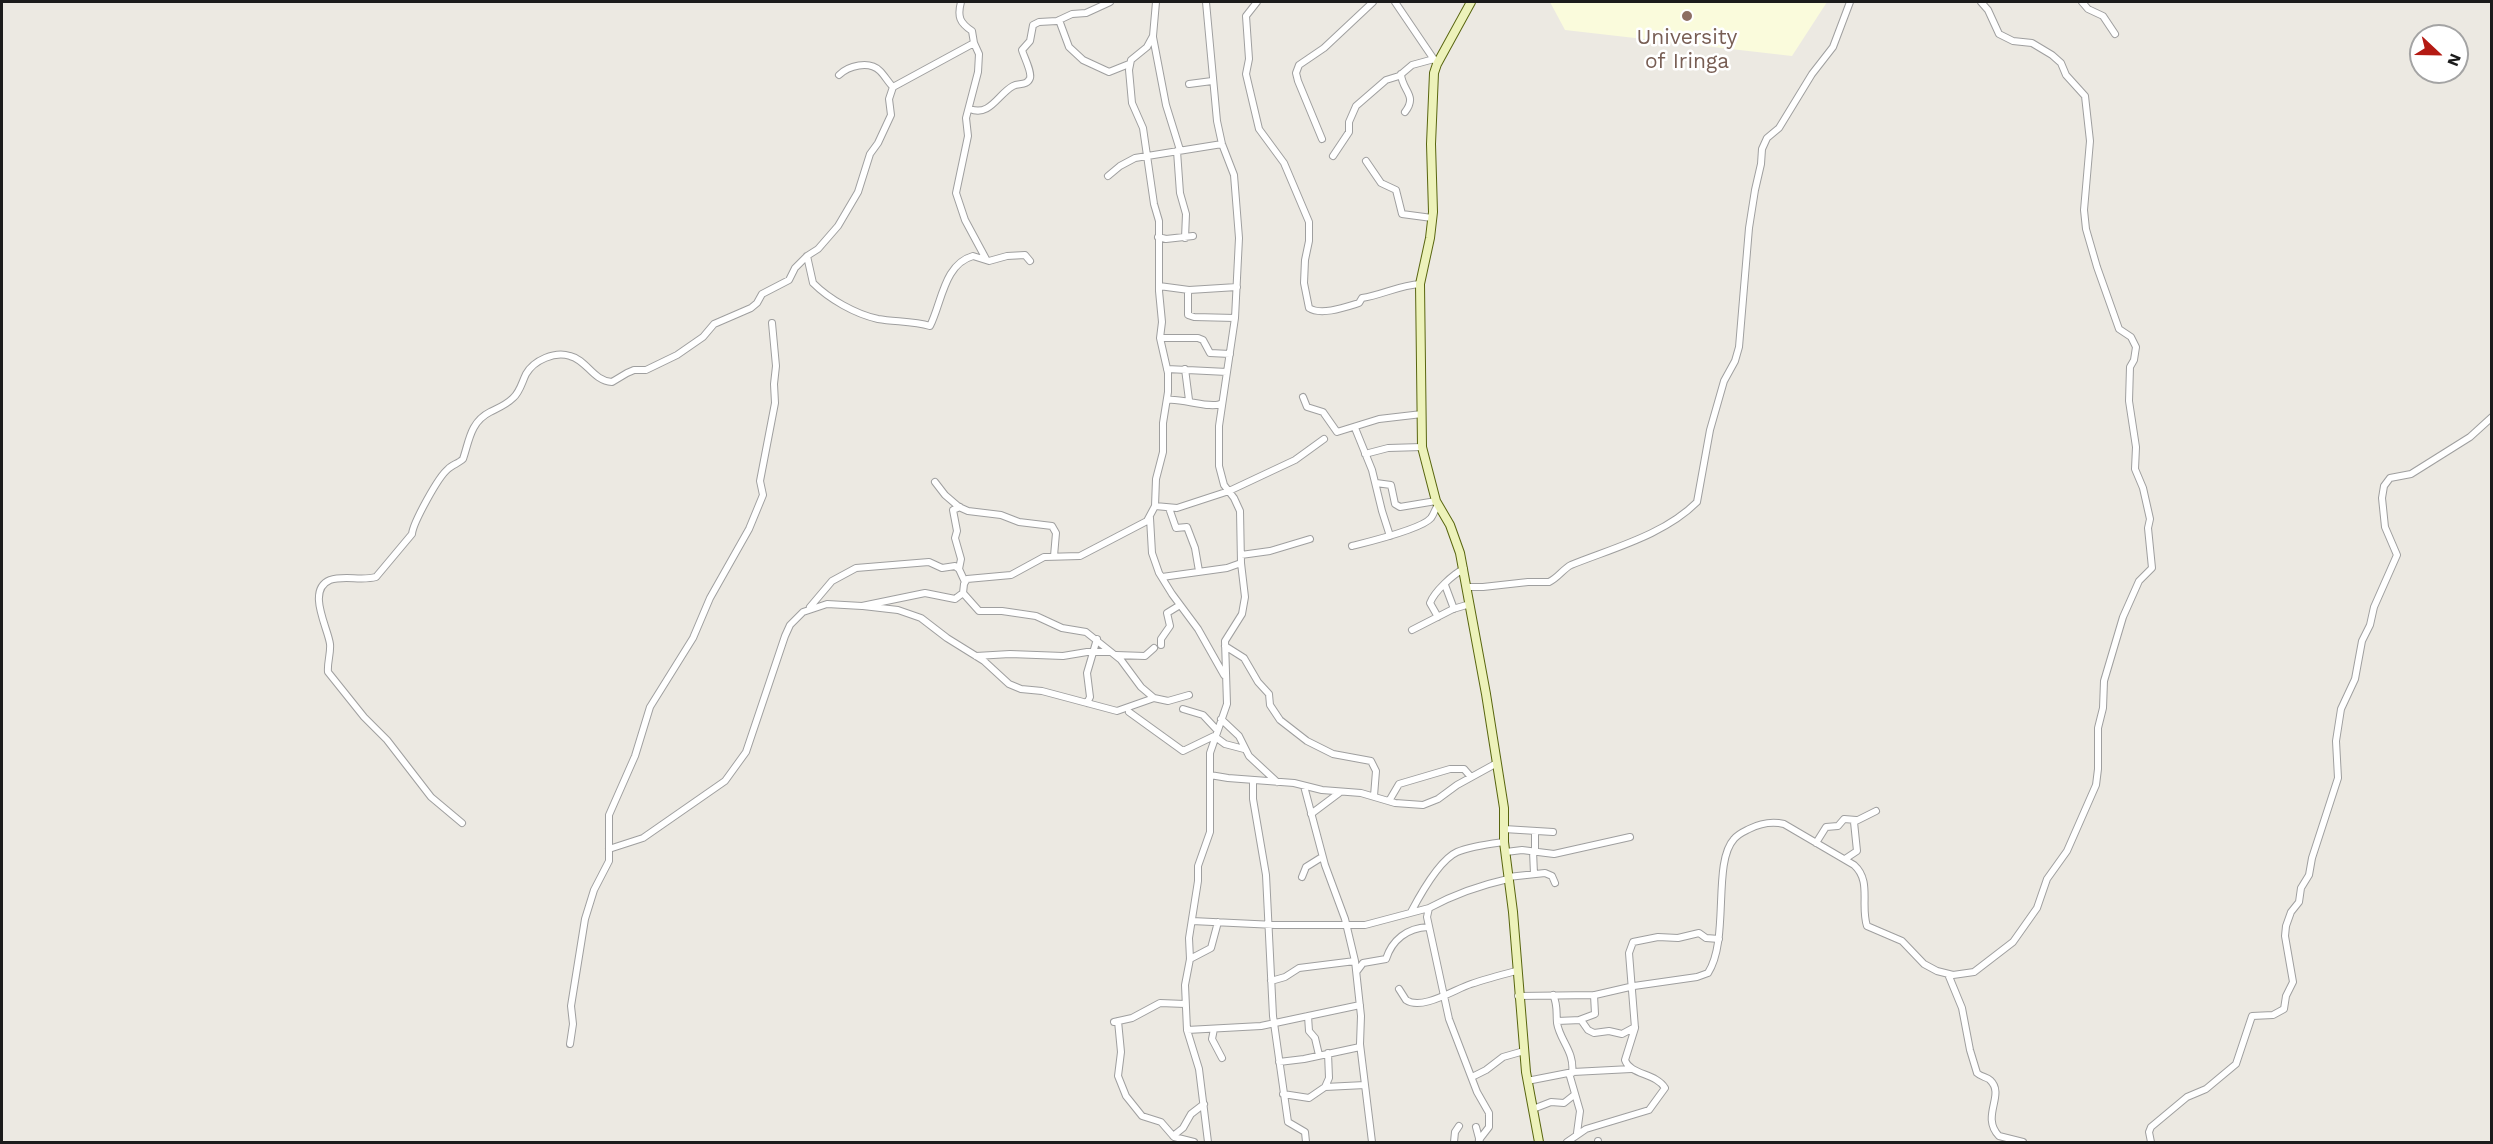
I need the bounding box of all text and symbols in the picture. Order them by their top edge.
marker: University of Iringa [1680,9,1694,23]
north arrow [2409,24,2469,84]
place label: University of Iringa [1637,25,1737,75]
text: N [2443,51,2465,69]

